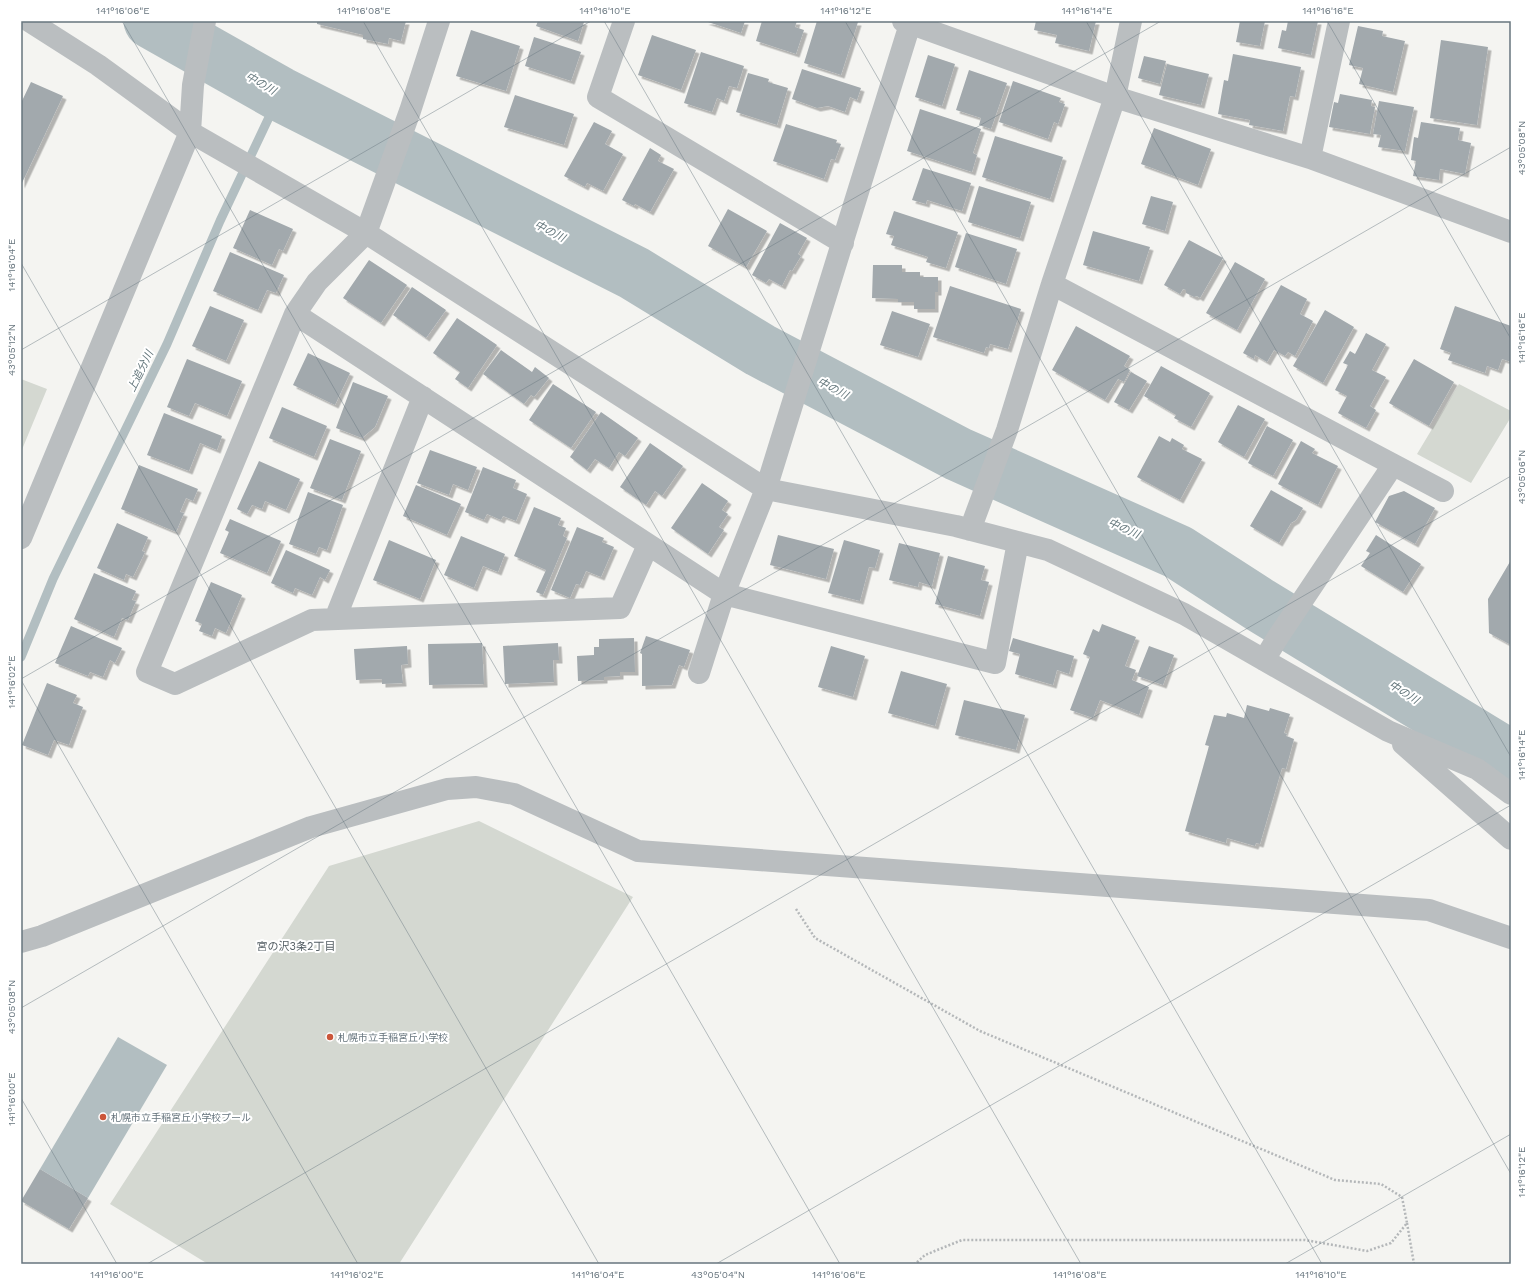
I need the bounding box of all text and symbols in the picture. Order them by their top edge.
text: 141°16'06"E [96,5,150,16]
text: 141°16'08"E [337,5,391,16]
text: 141°16'10"E [579,5,631,16]
text: 141°16'12"E [821,5,871,16]
text: 141°16'14"E [1062,5,1112,16]
text: 141°16'16"E [1302,5,1354,16]
water label: 中の川 [243,70,279,98]
text: 43°05'08"N [1516,121,1527,175]
water label: 中の川 [532,218,568,245]
text: 141°16'04"E [6,239,17,291]
text: 141°16'16"E [1516,312,1527,364]
text: 43°05'12"N [6,324,17,376]
water label: 上追分川 [125,348,156,394]
water label: 中の川 [815,375,851,402]
text: 43°05'06"N [1516,450,1527,504]
water label: 中の川 [1106,516,1142,542]
text: 141°16'02"E [6,655,17,709]
water label: 中の川 [1386,678,1422,707]
text: 141°16'14"E [1516,730,1527,780]
district label: 宮の沢3条2丁目 [257,940,335,953]
text: 43°05'08"N [6,980,17,1034]
marker: 札幌市立手稲宮丘小学校 [325,1032,335,1042]
place label: 札幌市立手稲宮丘小学校 [338,1032,448,1043]
text: 141°16'00"E [6,1072,17,1126]
marker: 札幌市立手稲宮丘小学校プール [98,1112,108,1122]
place label: 札幌市立手稲宮丘小学校プール [111,1112,251,1123]
text: 141°16'12"E [1516,1147,1527,1197]
text: 141°16'00"E [90,1269,144,1280]
text: 141°16'02"E [330,1269,384,1280]
text: 141°16'04"E [572,1269,624,1280]
text: 43°05'04"N [691,1269,745,1280]
text: 141°16'06"E [812,1269,866,1280]
text: 141°16'08"E [1053,1269,1107,1280]
text: 141°16'10"E [1295,1269,1347,1280]

